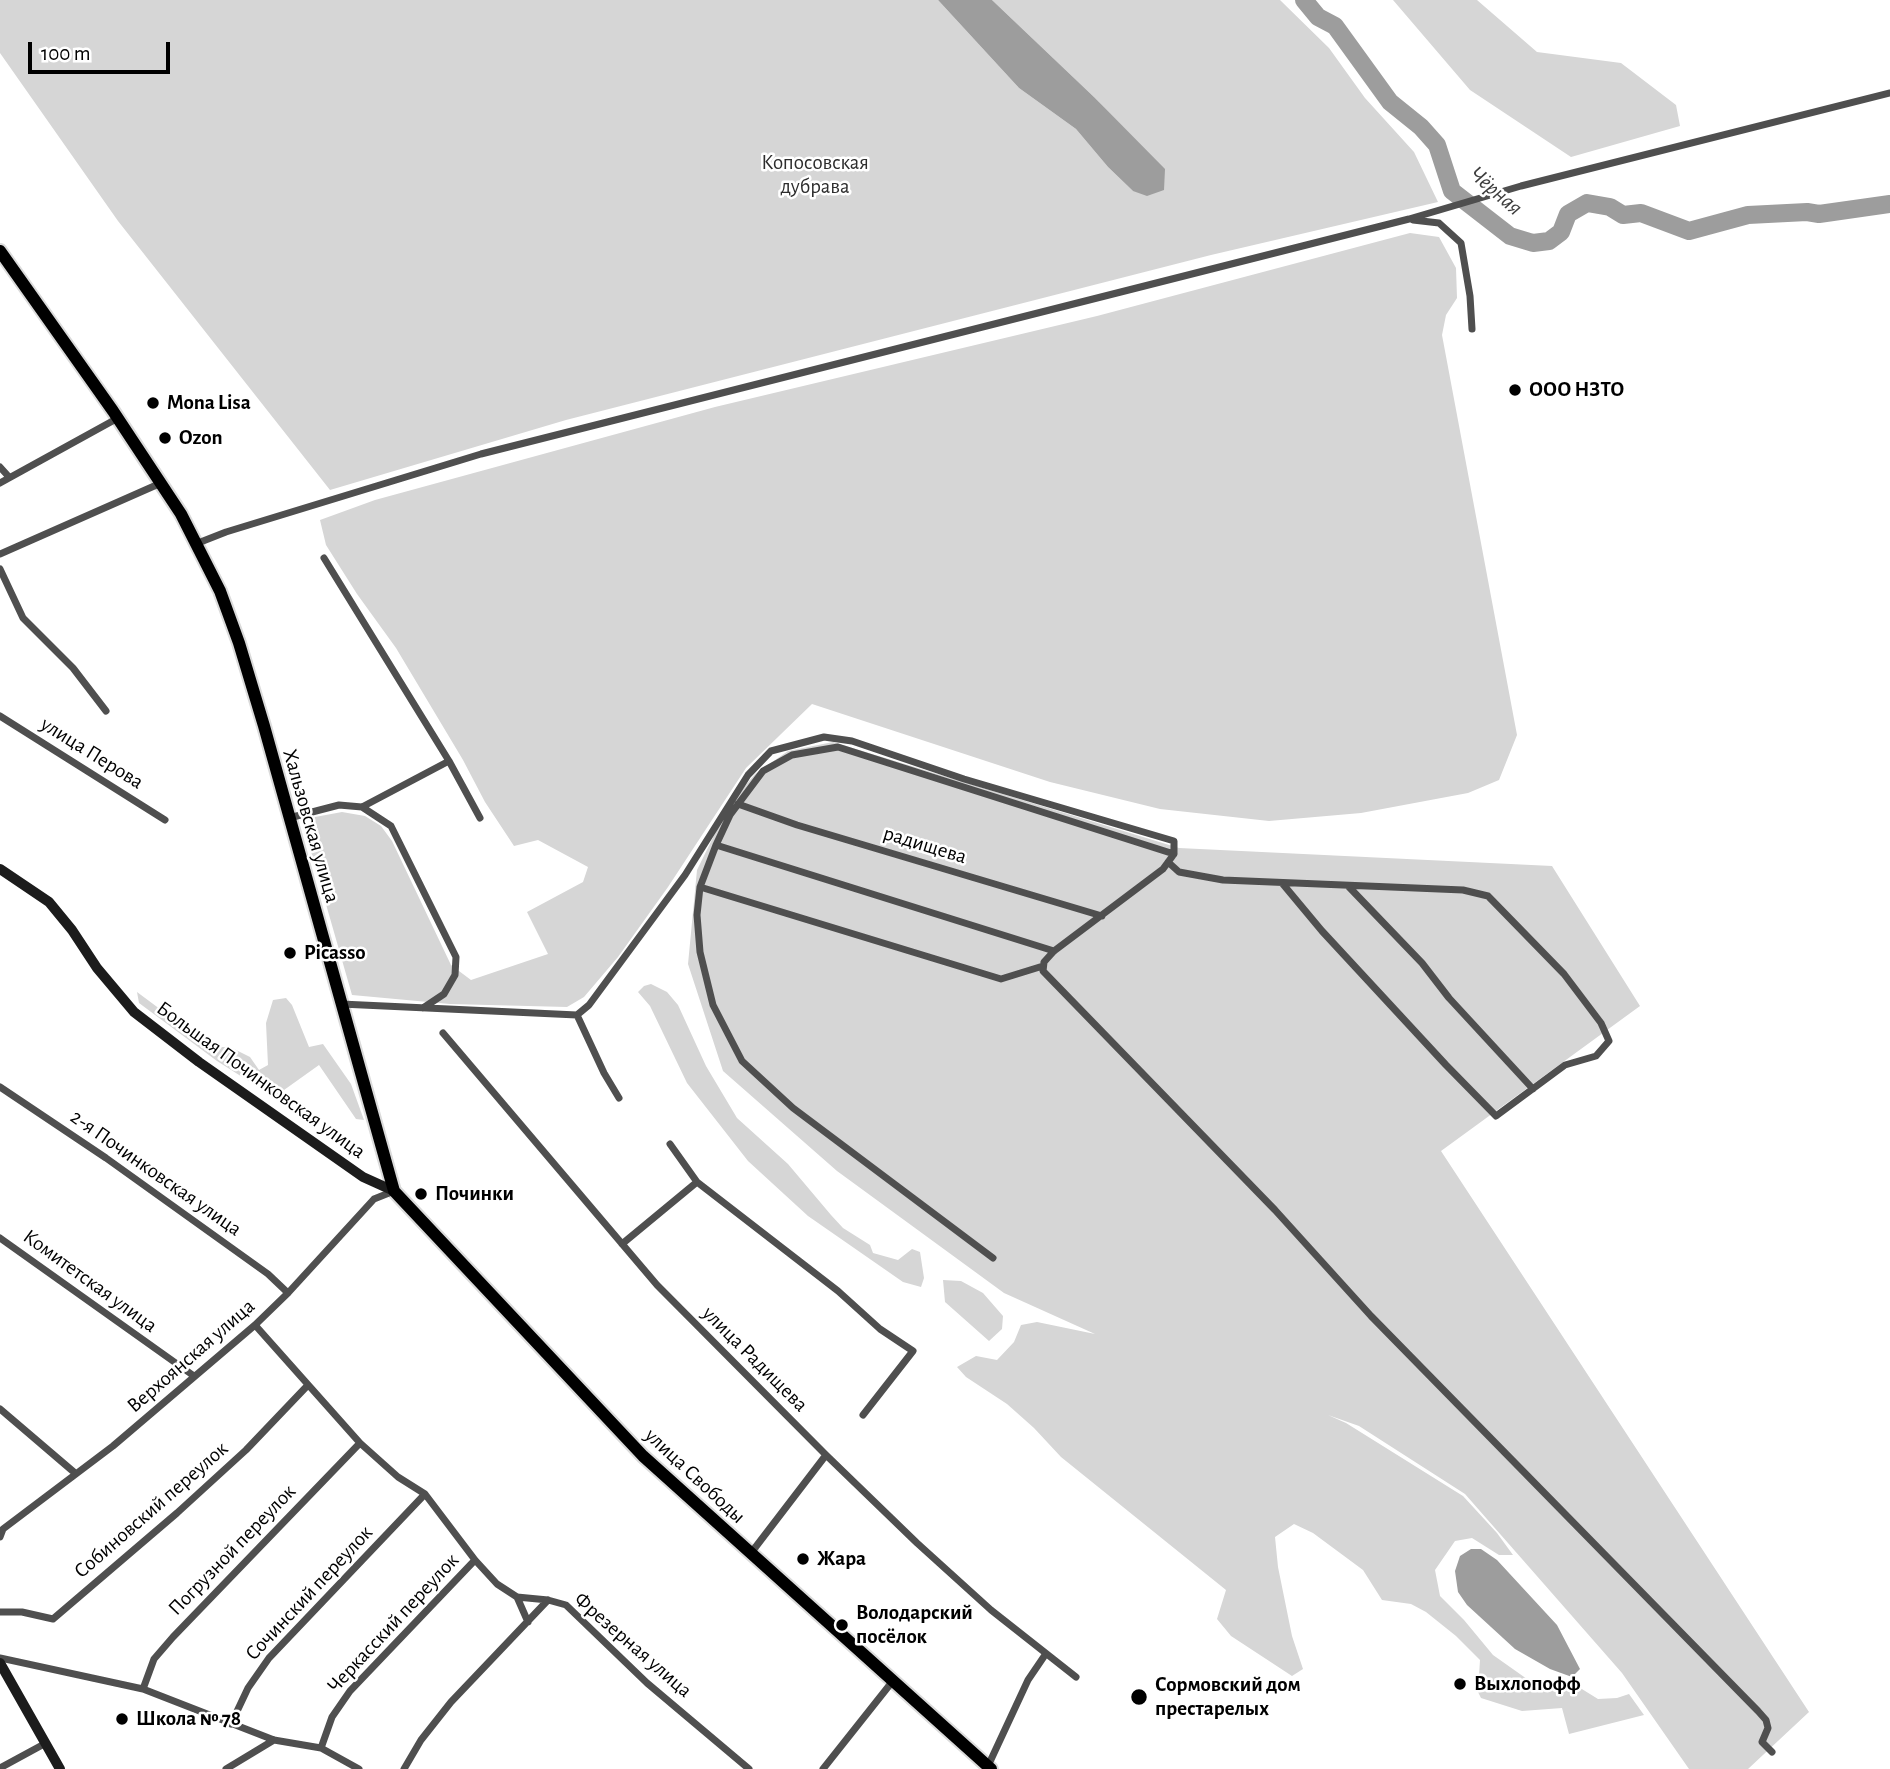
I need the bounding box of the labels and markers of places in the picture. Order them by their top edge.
place label: ООО НЗТО [1529,377,1624,403]
marker: ООО НЗТО [1507,382,1523,398]
place label: Mona Lisa [167,390,251,416]
marker: Mona Lisa [145,395,161,411]
place label: Ozon [179,425,223,451]
marker: Ozon [157,430,173,446]
place label: Picasso [304,940,366,966]
marker: Picasso [282,945,298,961]
place label: Починки [435,1181,514,1207]
marker: Починки [413,1186,429,1202]
place label: Жара [817,1546,866,1572]
marker: Жара [795,1551,811,1567]
place label: Володарский посёлок [856,1600,973,1650]
marker: Володарский посёлок [834,1617,850,1633]
place label: Выхлопофф [1474,1671,1580,1697]
place label: Сормовский дом престарелых [1155,1672,1301,1722]
marker: Выхлопофф [1452,1676,1468,1692]
marker: Сормовский дом престарелых [1129,1687,1149,1707]
place label: Школа № 78 [136,1706,241,1732]
marker: Школа № 78 [114,1711,130,1727]

